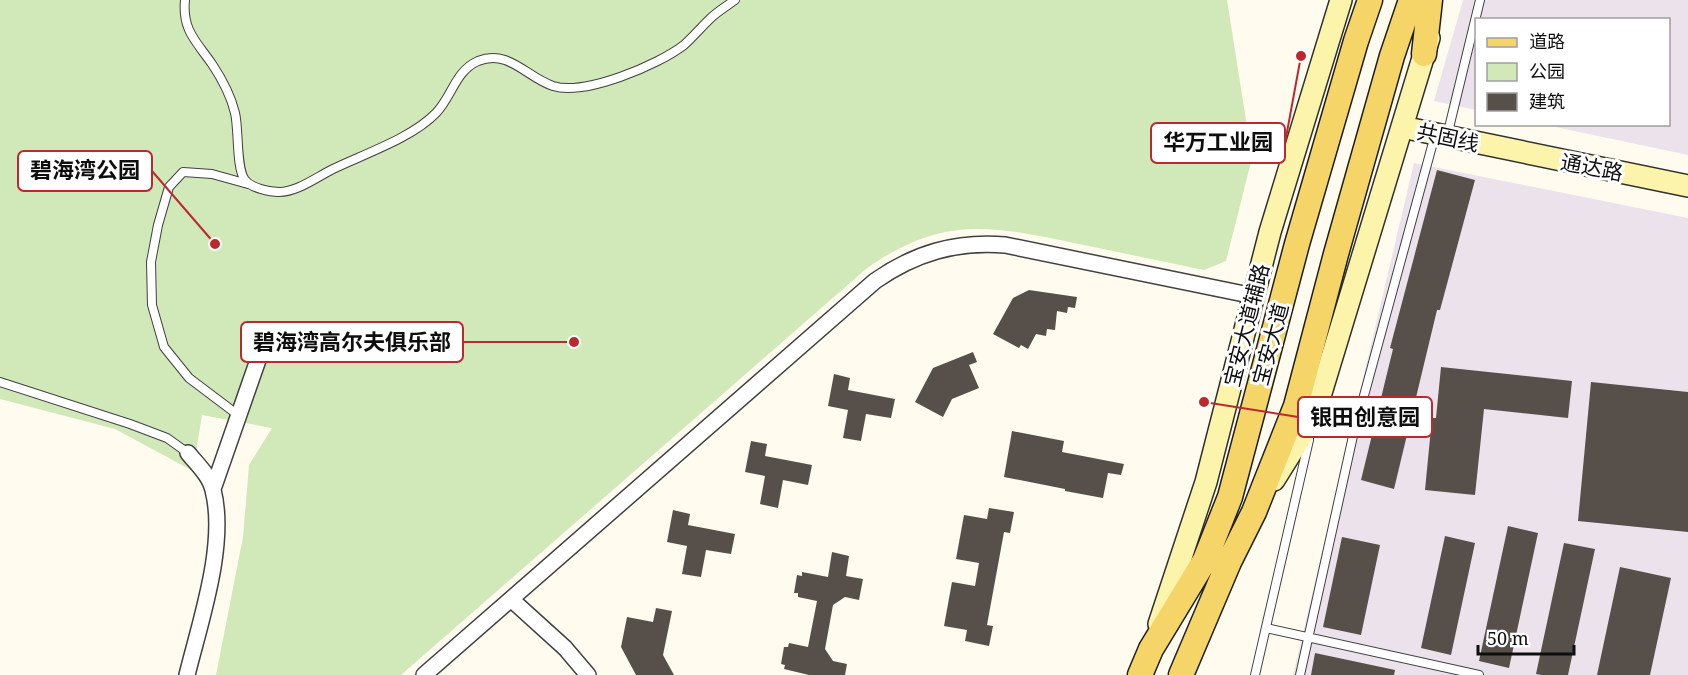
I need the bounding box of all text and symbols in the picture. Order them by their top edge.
legend [1475,18,1670,126]
text: 道路 [1529,29,1565,53]
text: 公园 [1529,59,1565,83]
text: 建筑 [1529,89,1565,113]
street label: 共固线 [1414,117,1482,157]
callout: 华万工业园 [1151,123,1285,163]
text: 华万工业园 [1163,126,1273,156]
street label: 通达路 [1558,147,1626,187]
callout: 碧海湾公园 [18,151,152,191]
text: 碧海湾公园 [30,154,140,184]
street label: 宝安大道辅路 [1219,261,1273,389]
street label: 宝安大道 [1247,300,1293,388]
callout: 碧海湾高尔夫俱乐部 [241,322,463,362]
text: 碧海湾高尔夫俱乐部 [253,326,451,356]
callout: 银田创意园 [1298,397,1432,437]
text: 银田创意园 [1310,401,1420,431]
scale bar [1478,618,1574,656]
text: 50 m [1487,626,1529,650]

